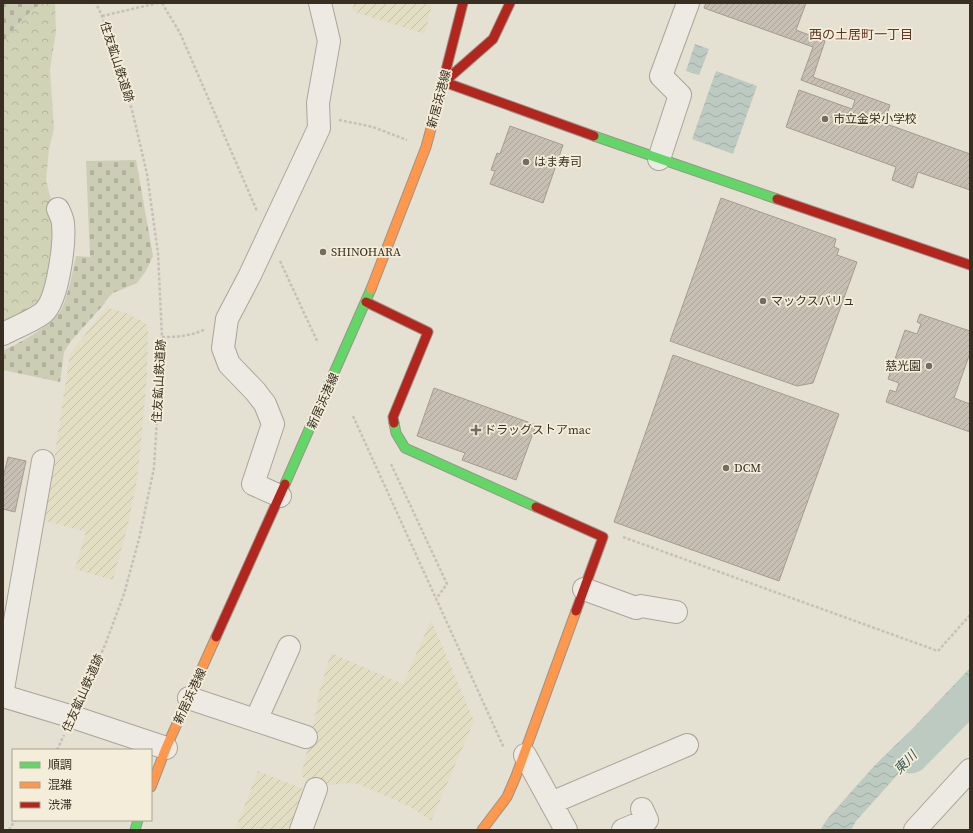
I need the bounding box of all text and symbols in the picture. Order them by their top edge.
street label: 住友鉱山鉄道跡 [96,20,138,104]
district label: 西の土居町一丁目 [809,26,913,43]
street label: 新居浜港線 [424,68,454,130]
place label: 市立金栄小学校 [833,111,917,127]
marker: 市立金栄小学校 [820,114,830,124]
place label: はま寿司 [534,154,582,170]
marker: はま寿司 [521,157,531,167]
place label: SHINOHARA [331,244,401,260]
marker: SHINOHARA [318,247,328,257]
place label: マックスバリュ [771,293,855,309]
marker: マックスバリュ [758,296,768,306]
street label: 住友鉱山鉄道跡 [149,339,169,423]
place label: 慈光園 [885,358,921,374]
marker: 慈光園 [924,361,934,371]
street label: 新居浜港線 [303,370,343,432]
place label: ドラッグストアmac [484,422,591,438]
marker: ドラッグストアmac [471,425,481,435]
place label: DCM [734,460,761,476]
marker: DCM [721,463,731,473]
street label: 住友鉱山鉄道跡 [59,651,107,735]
street label: 新居浜港線 [170,665,210,727]
water label: 東川 [890,746,922,778]
legend [12,749,152,821]
text: 順調 [48,757,72,773]
text: 混雑 [48,777,72,793]
text: 渋滞 [48,797,72,813]

